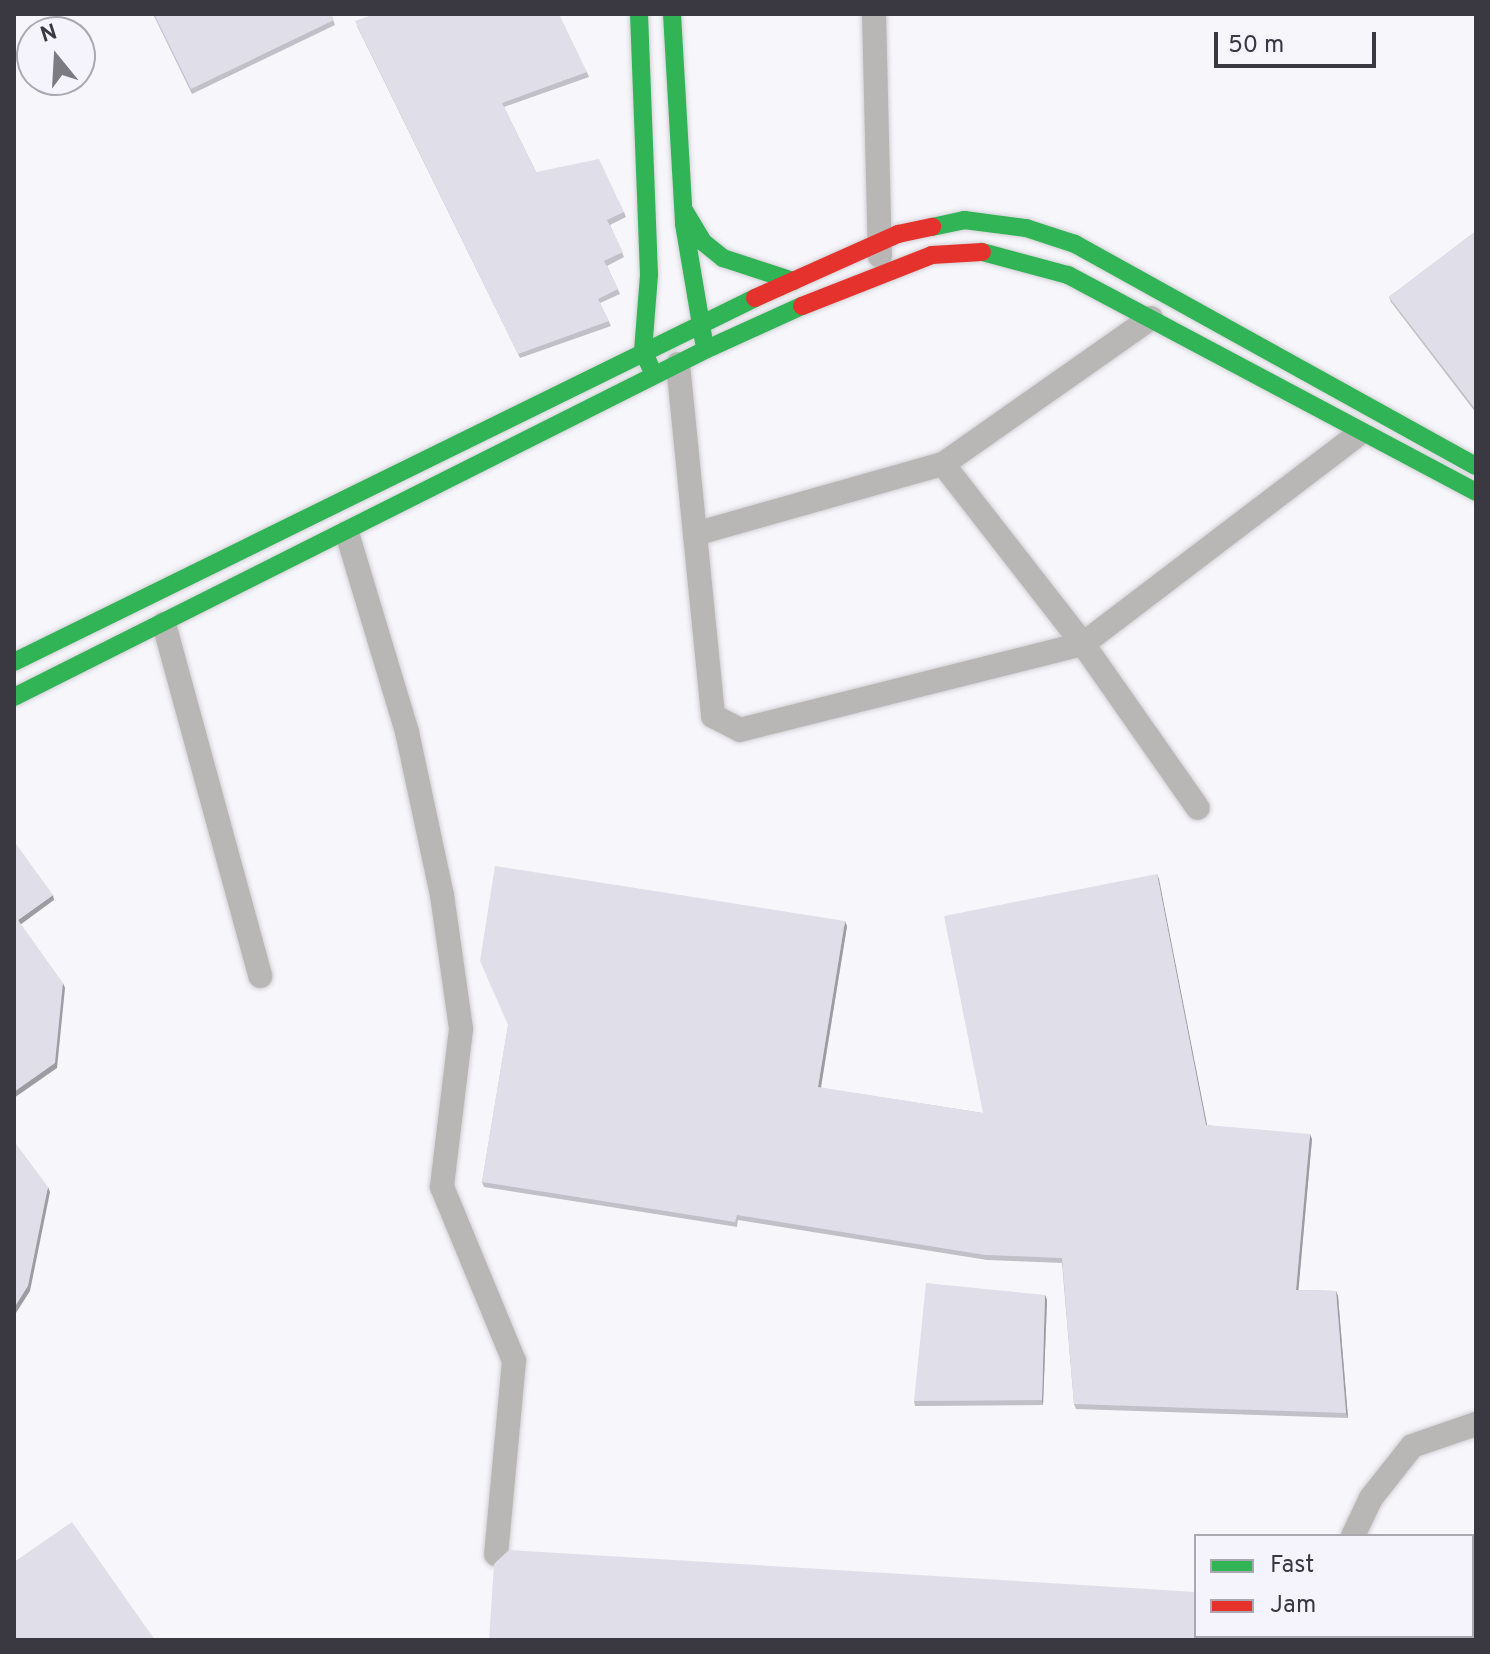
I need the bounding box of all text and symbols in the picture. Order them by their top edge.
north arrow [16,16,96,96]
scale bar [1218,16,1380,66]
text: N [37,19,61,50]
text: 50 m [1228,31,1284,61]
legend [1194,1534,1474,1638]
text: Fast [1270,1551,1314,1581]
text: Jam [1270,1591,1316,1621]

